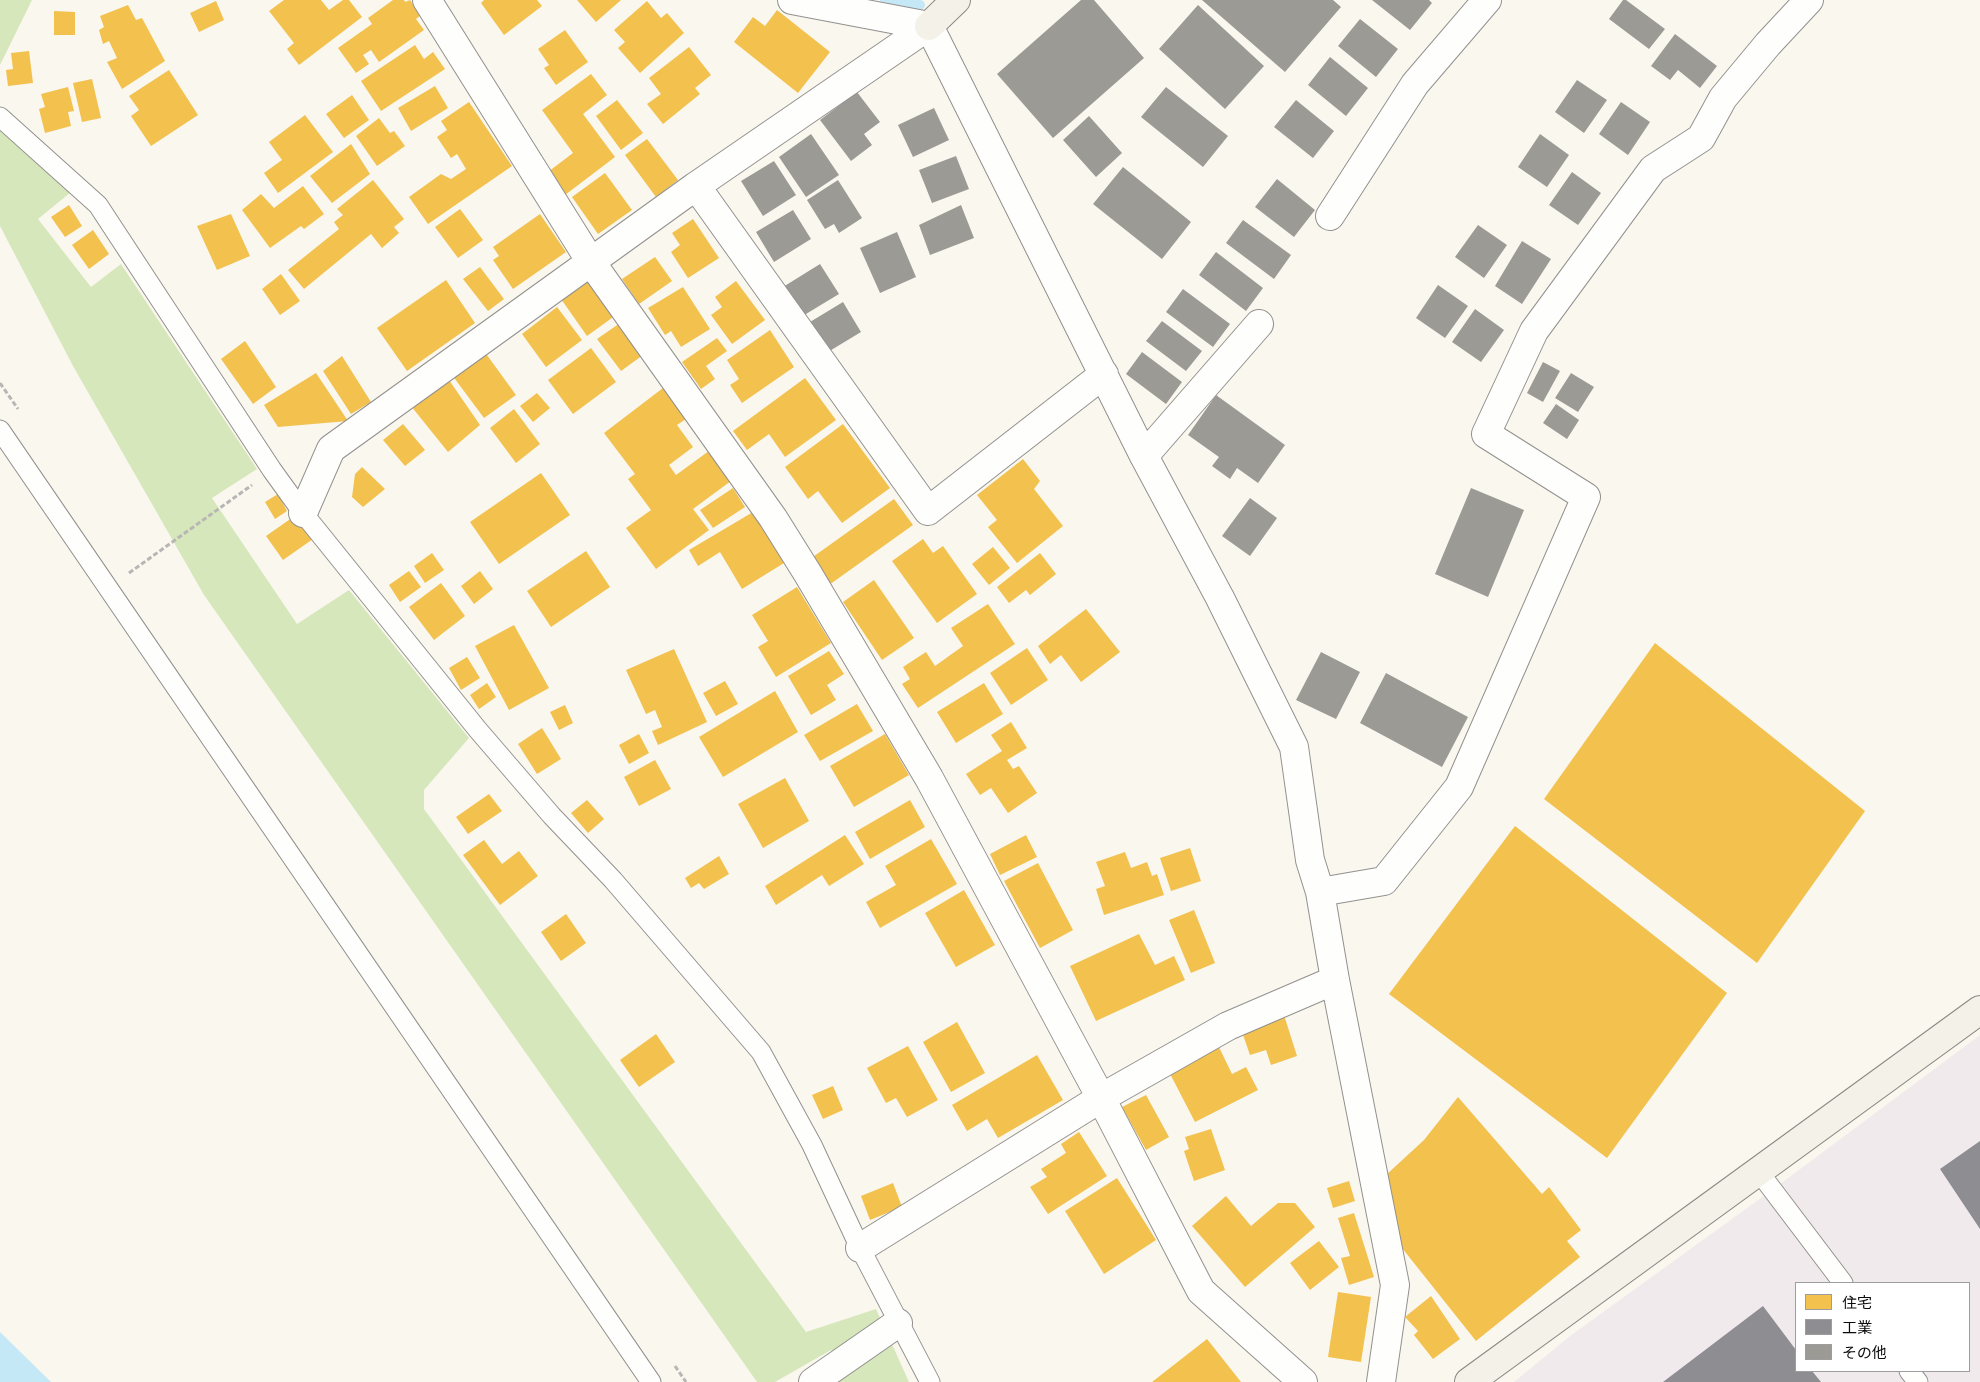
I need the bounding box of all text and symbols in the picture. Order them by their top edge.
legend [1795,1282,1970,1372]
text: 住宅 [1842,1295,1872,1311]
text: 工業 [1842,1320,1872,1336]
text: その他 [1842,1345,1887,1361]

